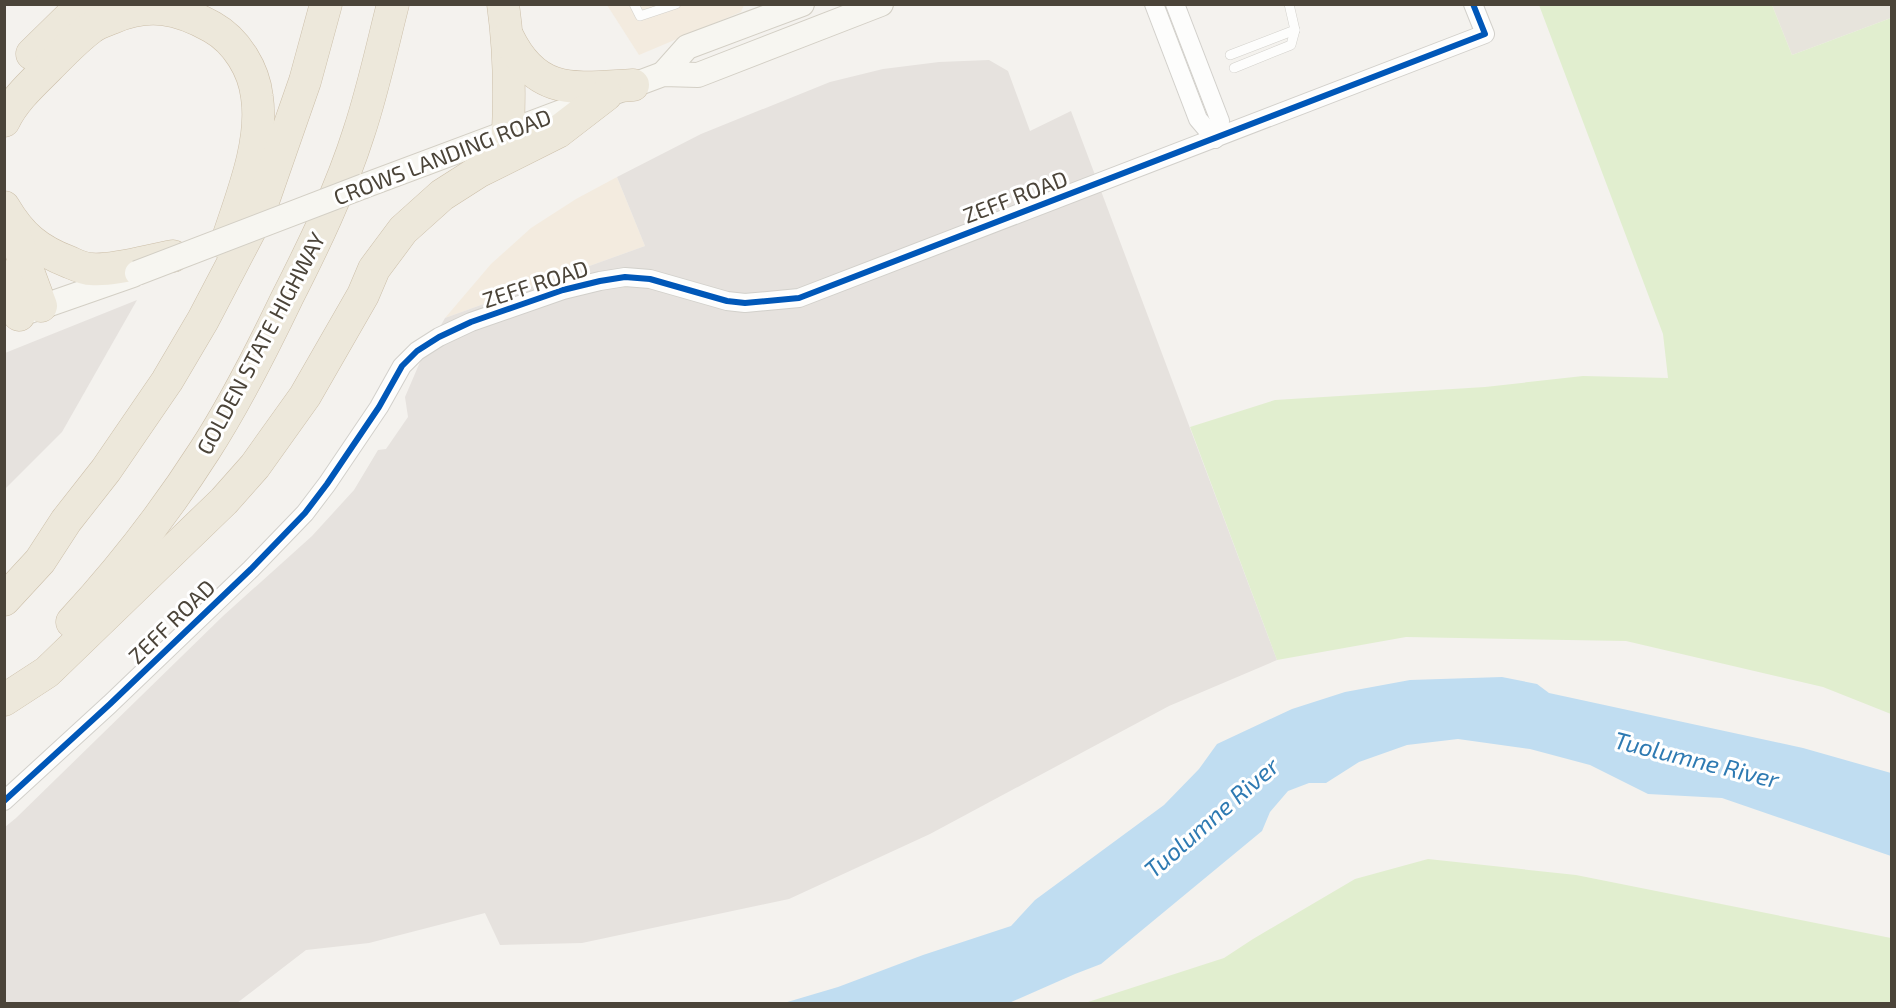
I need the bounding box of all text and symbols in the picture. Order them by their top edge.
street label: CROWS LANDING ROAD [330,103,554,209]
street label: ZEFF ROAD [959,164,1071,228]
street label: GOLDEN STATE HIGHWAY [190,227,330,458]
street label: ZEFF ROAD [479,254,591,312]
street label: ZEFF ROAD [123,574,219,668]
water label: Tuolumne River [1612,725,1783,794]
water label: Tuolumne River [1138,750,1285,883]

